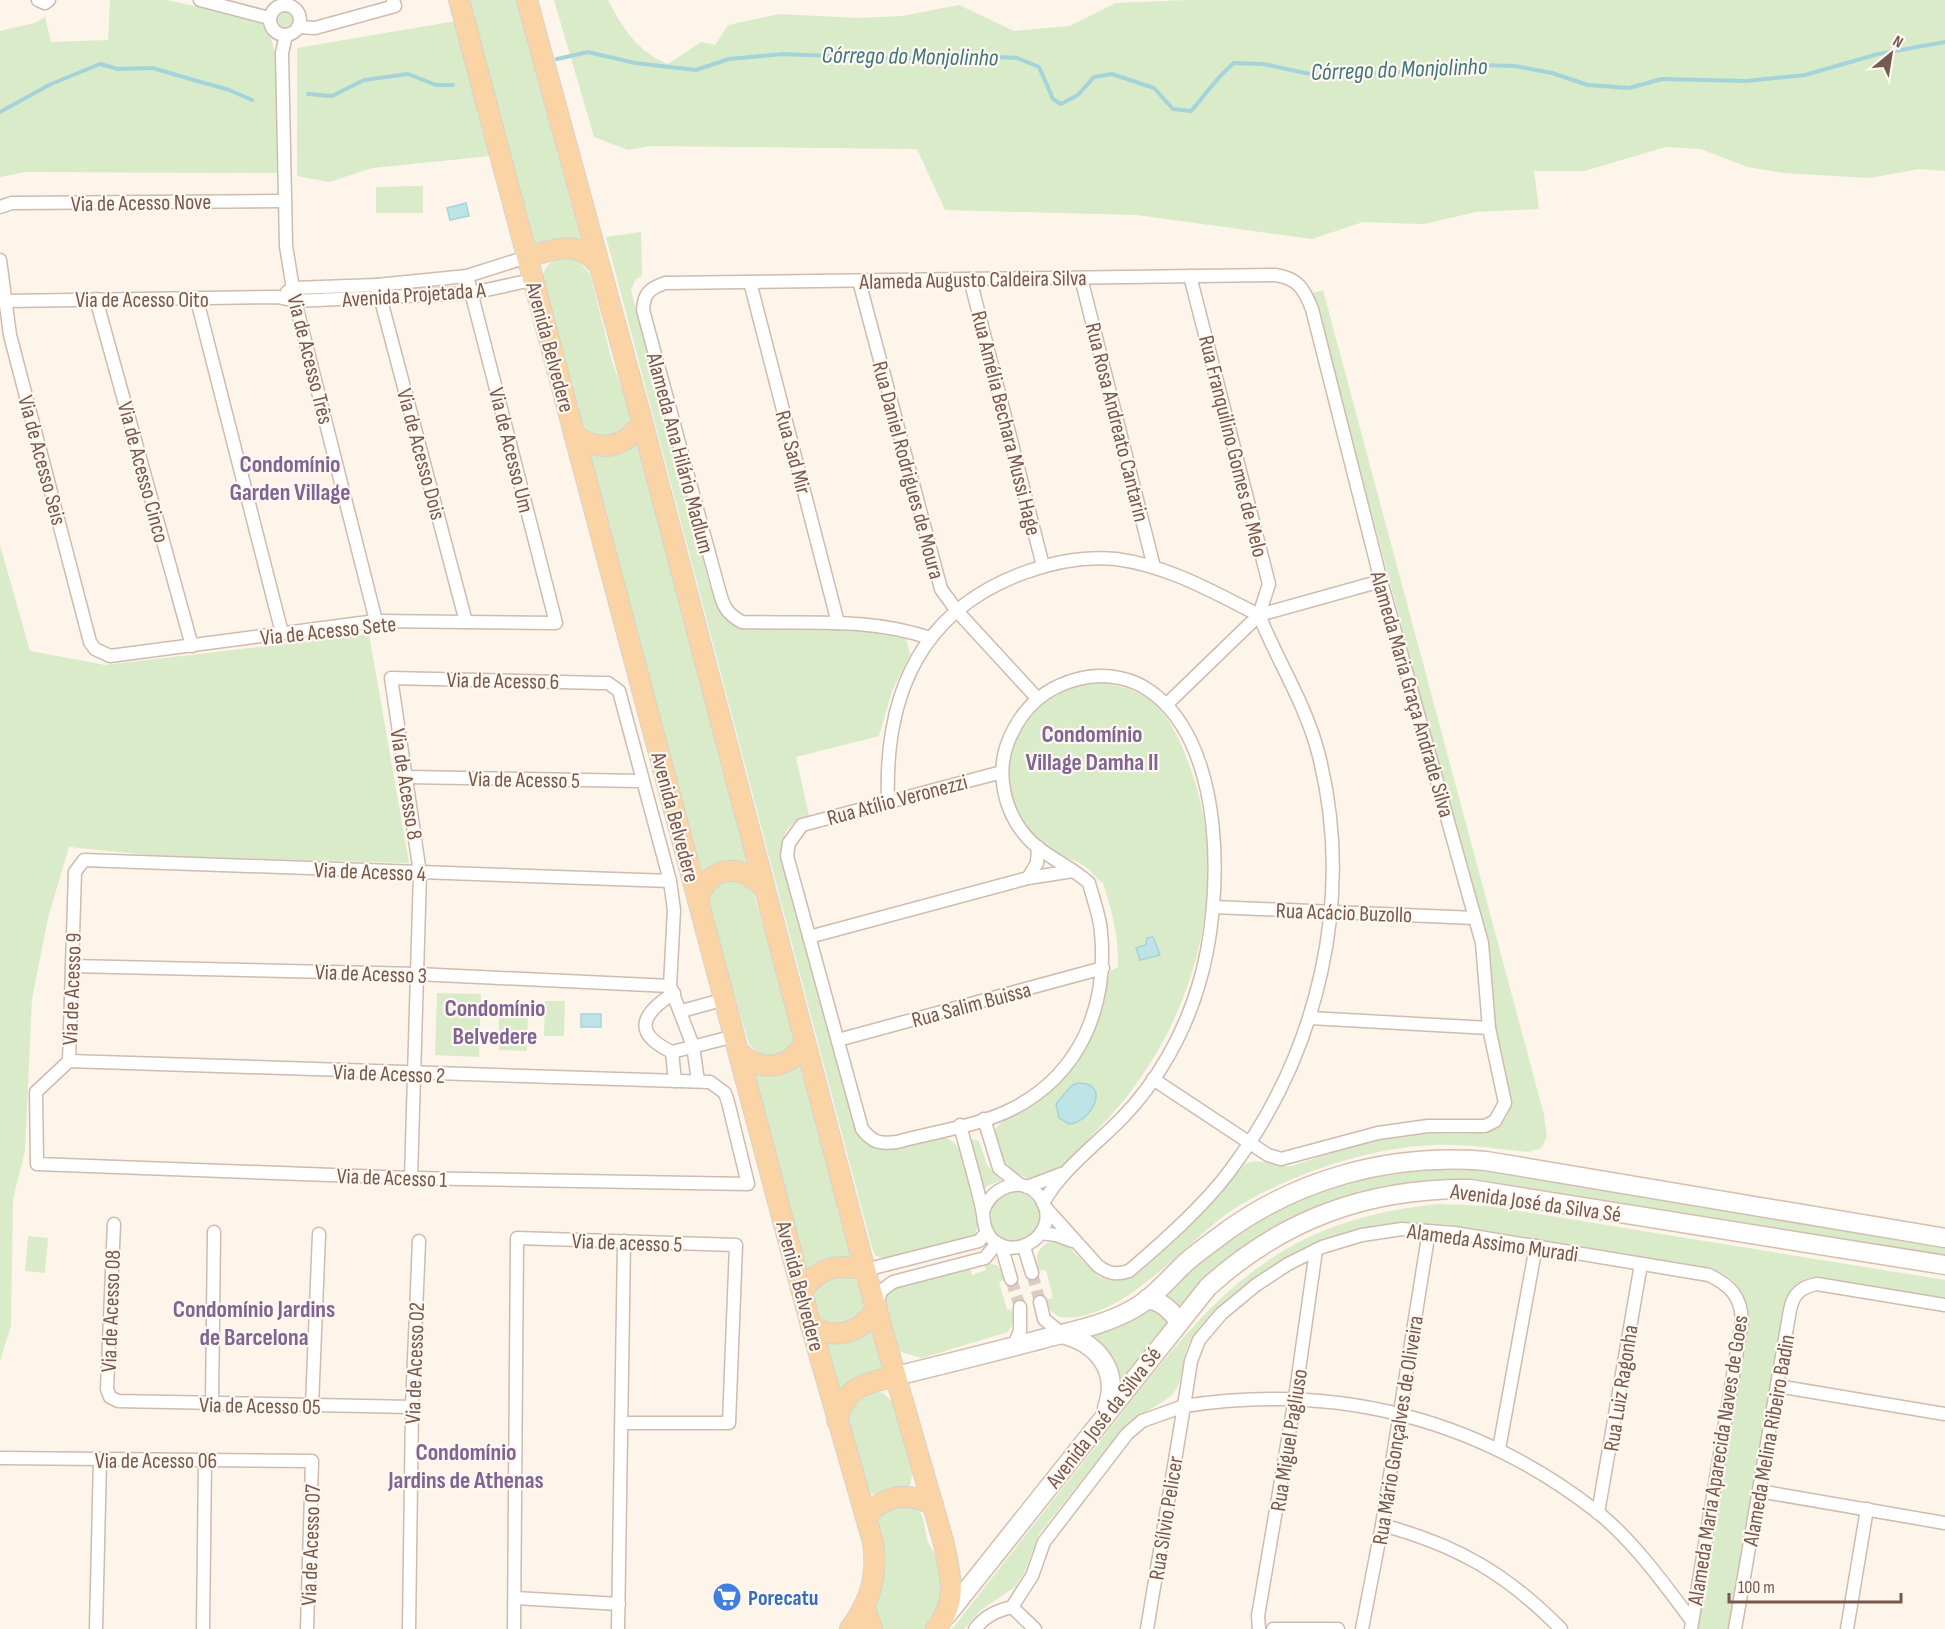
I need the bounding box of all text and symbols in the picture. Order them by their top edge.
north arrow [1861,24,1921,84]
text: N [1889,32,1906,53]
water label: Córrego do Monjolinho [821,40,999,73]
water label: Córrego do Monjolinho [1310,52,1488,87]
street label: Via de Acesso Nove [71,189,211,218]
street label: Alameda Augusto Caldeira Silva [858,265,1087,296]
street label: Avenida Projetada A [340,277,487,314]
street label: Avenida Belvedere [519,278,580,415]
street label: Via de Acesso Oito [75,287,209,314]
street label: Via de Acesso Três [280,292,339,427]
street label: Rua Amélia Bechara Mussi Hage [965,308,1047,539]
street label: Rua Rosa Andreato Cantarin [1079,320,1154,525]
street label: Rua Franquilino Gomes de Melo [1192,333,1273,560]
street label: Alameda Ana Hilário Madlum [640,349,719,557]
street label: Rua Daniel Rodrigues de Moura [865,358,950,582]
street label: Via de Acesso Um [482,385,539,516]
street label: Via de Acesso Dois [390,386,451,523]
street label: Via de Acesso Seis [11,393,72,528]
street label: Via de Acesso Cinco [111,399,174,546]
street label: Rua Sad Mir [768,408,817,497]
district label: Condomínio Garden Village [230,450,351,507]
street label: Alameda Maria Graça Andrade Silva [1363,567,1460,821]
street label: Via de Acesso Sete [259,611,397,652]
street label: Via de Acesso 6 [446,667,559,696]
district label: Condomínio Village Damha II [1025,720,1159,777]
street label: Via de Acesso 8 [383,727,428,842]
street label: Avenida Belvedere [644,748,705,885]
street label: Via de Acesso 5 [468,766,580,795]
street label: Rua Atílio Veronezzi [824,769,971,832]
street label: Via de Acesso 4 [313,857,426,888]
street label: Rua Acácio Buzollo [1275,898,1413,929]
street label: Via de Acesso 9 [57,932,88,1046]
street label: Via de Acesso 3 [314,959,427,990]
street label: Rua Salim Buissa [909,977,1034,1034]
district label: Condomínio Belvedere [445,994,546,1051]
street label: Via de Acesso 2 [333,1059,445,1090]
street label: Via de Acesso 1 [336,1163,448,1194]
street label: Avenida José da Silva Sé [1448,1178,1623,1229]
street label: Avenida Belvedere [769,1217,830,1354]
street label: Alameda Assimo Muradi [1405,1218,1580,1269]
street label: Via de acesso 5 [571,1228,683,1259]
street label: Via de Acesso 08 [96,1249,127,1373]
district label: Condomínio Jardins de Barcelona [173,1295,335,1352]
street label: Via de Acesso 02 [400,1302,431,1424]
street label: Alameda Maria Aparecida Naves de Goes [1682,1313,1755,1608]
street label: Rua Mário Gonçalves de Oliveira [1367,1314,1430,1547]
street label: Rua Luiz Ragonha [1598,1323,1645,1453]
street label: Alameda Melina Ribeiro Badin [1737,1332,1801,1549]
street label: Avenida José da Silva Sé [1040,1342,1168,1495]
street label: Rua Miguel Pagliuso [1265,1367,1314,1513]
street label: Via de Acesso 05 [199,1392,321,1421]
district label: Condomínio Jardins de Athenas [387,1438,544,1495]
street label: Via de Acesso 06 [95,1448,217,1475]
street label: Rua Sílvio Pelicer [1143,1454,1190,1582]
street label: Via de Acesso 07 [296,1484,327,1606]
scale bar [1729,1566,1902,1604]
text: 100 m [1738,1577,1775,1598]
supermarket icon: Porecatu [711,1581,743,1613]
place label: Porecatu [748,1585,818,1612]

